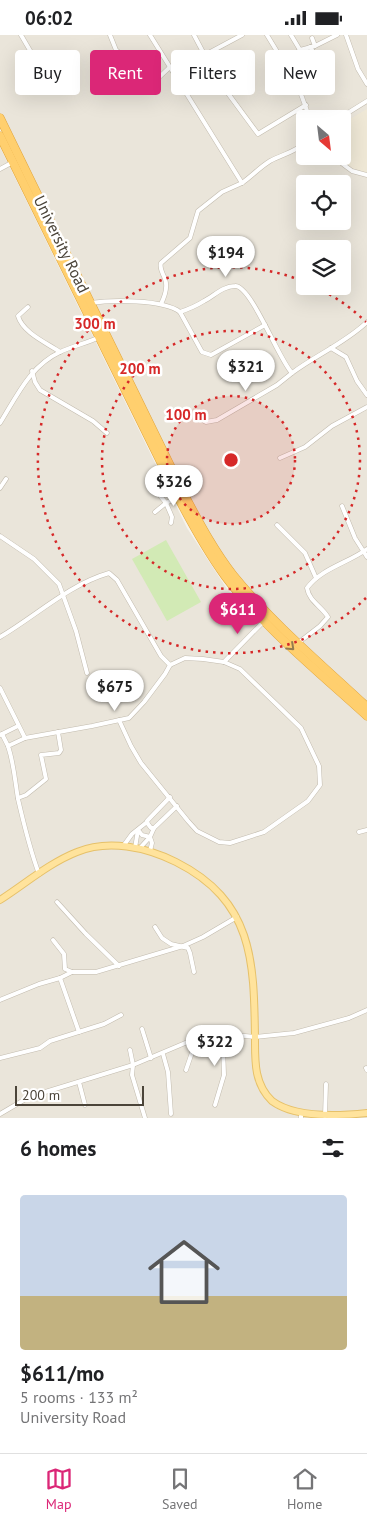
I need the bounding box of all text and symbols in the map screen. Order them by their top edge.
text: 06:02 [25,6,73,30]
chip: Buy [15,50,80,95]
chip: Rent [90,50,161,95]
chip: Filters [171,50,255,95]
chip: New [265,50,335,95]
north arrow [296,110,351,165]
map controls [296,110,351,295]
button: locate [296,175,351,230]
street label: University Road [30,192,94,296]
pin: $194 [196,235,256,278]
button: layers [296,240,351,295]
text: $194 [208,242,244,262]
text: 300 m [74,314,116,333]
pin: $321 [216,349,276,392]
text: $321 [228,356,264,376]
text: 200 m [119,359,161,378]
text: 100 m [165,405,207,424]
centre of rings [222,451,240,469]
pin: $326 [144,465,204,507]
text: $326 [156,471,192,491]
pin: $611 [208,593,268,635]
text: $611 [220,599,256,619]
one-way arrow [286,641,295,650]
pin: $675 [85,669,145,712]
text: $675 [97,676,133,696]
pin: $322 [185,1025,245,1067]
text: $322 [197,1031,233,1051]
scale bar [15,1083,144,1106]
text: 200 m [22,1086,60,1104]
icon: filters [319,1134,347,1162]
text: 6 homes [20,1135,96,1162]
icon: home [139,1227,229,1317]
text: $611/mo [20,1360,104,1387]
text: 5 rooms · 133 m² [20,1387,138,1407]
text: University Road [20,1407,126,1427]
tab: Map [45,1465,73,1513]
tab: Saved [162,1465,198,1513]
tab: Home [287,1465,322,1513]

